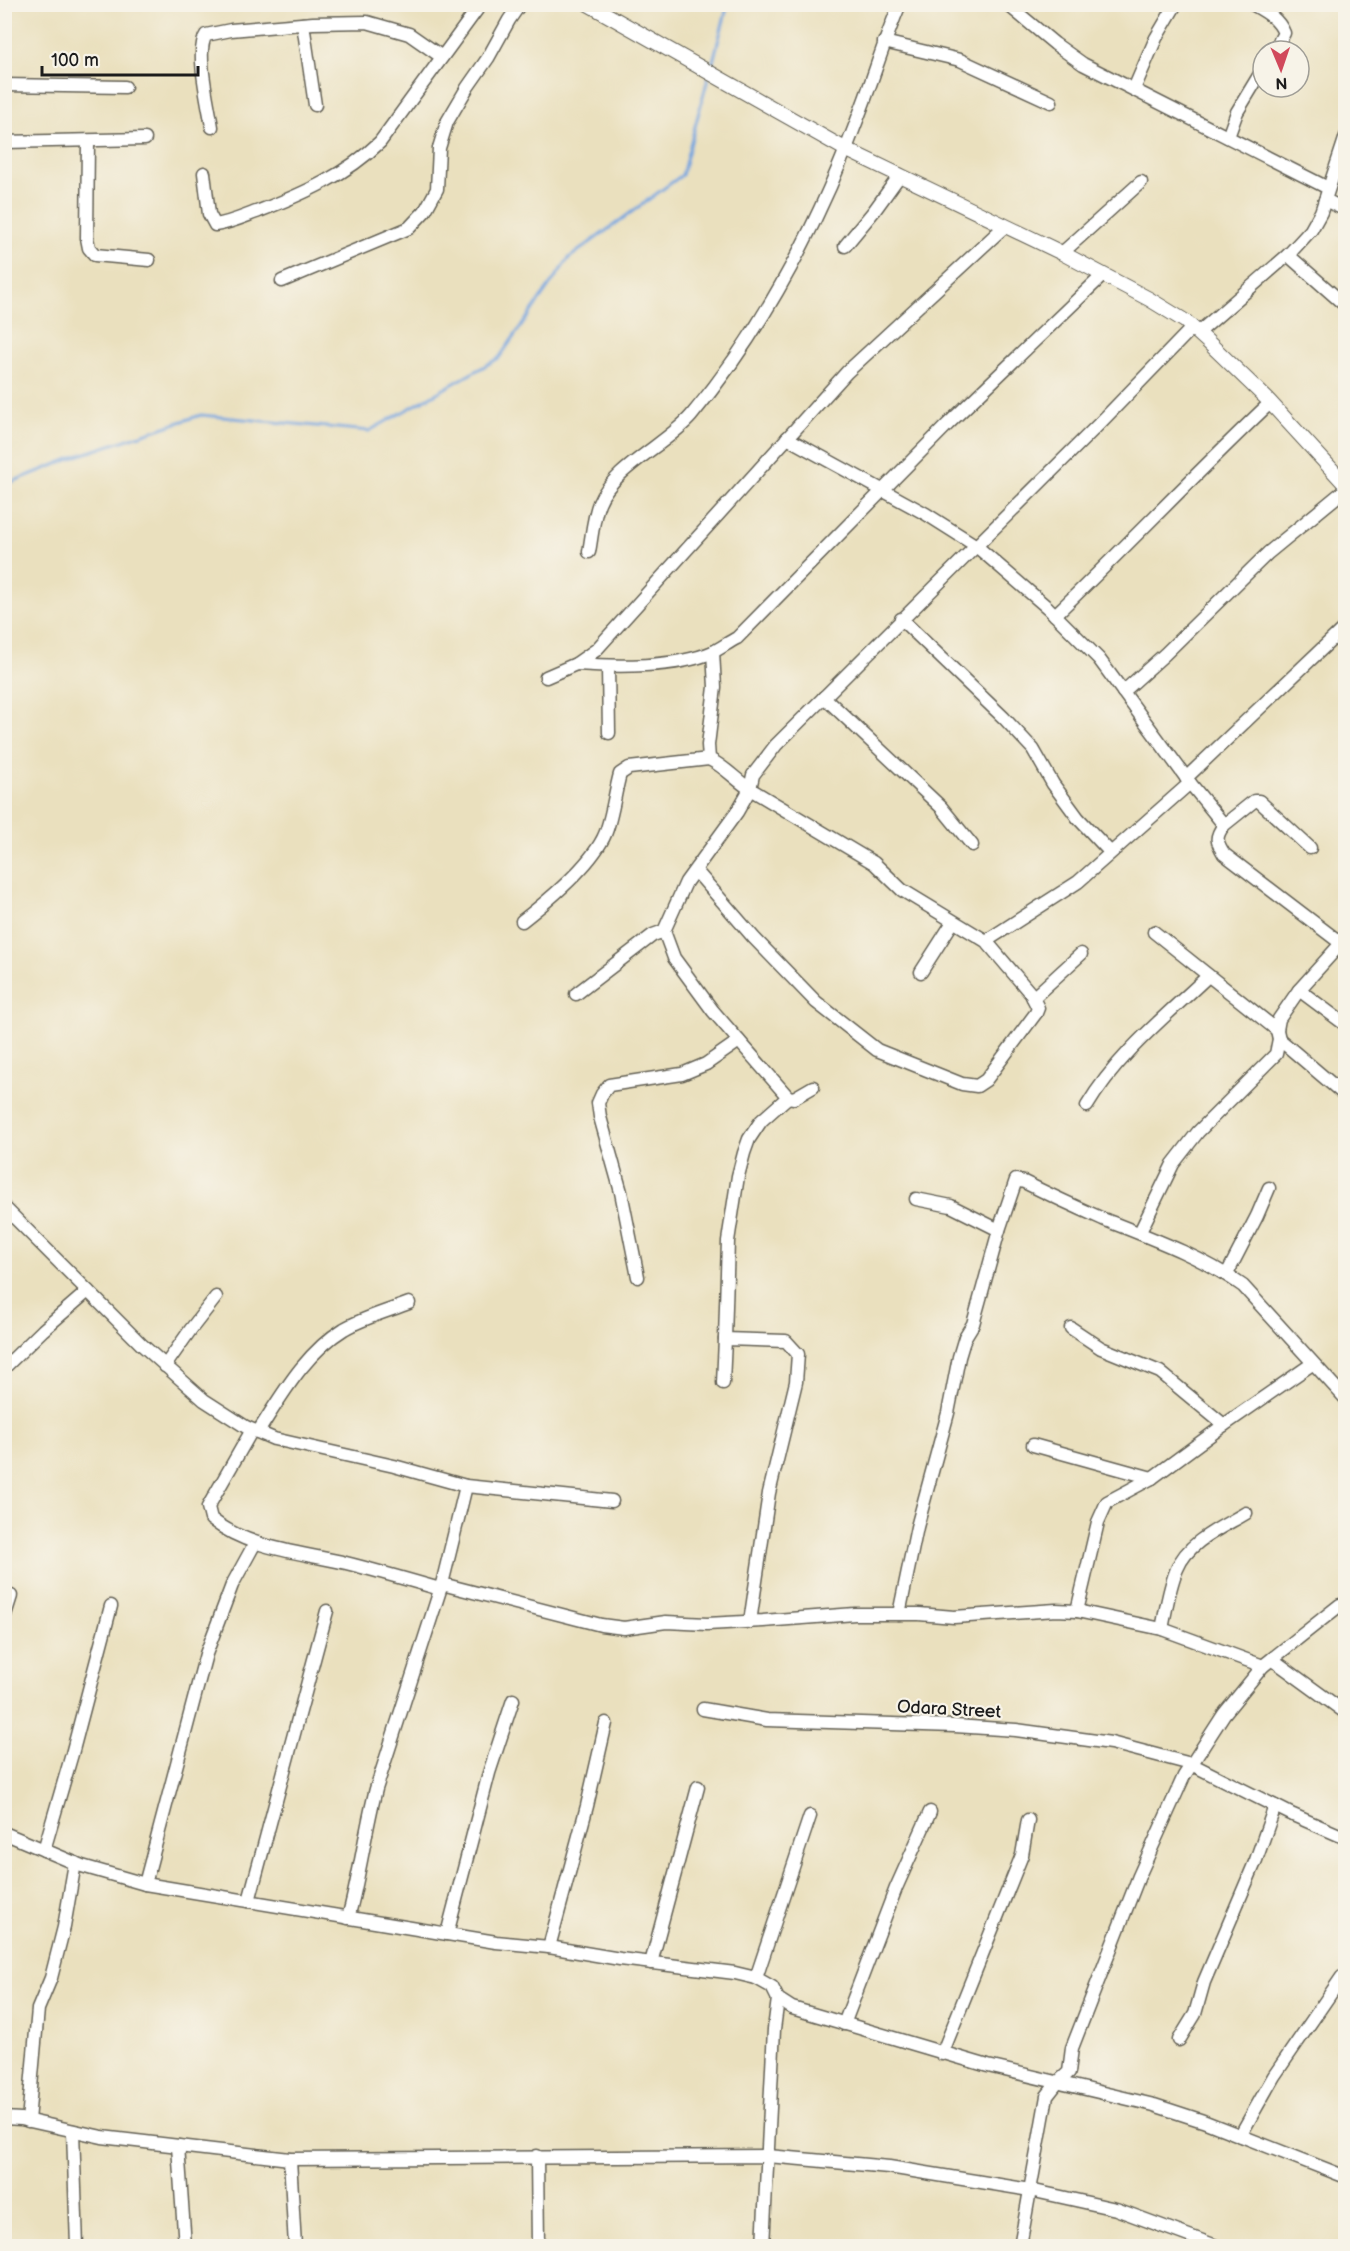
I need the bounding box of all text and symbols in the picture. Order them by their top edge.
scale bar [42,39,198,77]
north arrow [1251,39,1311,99]
text: 100 m [51,50,99,71]
text: N [1275,73,1288,92]
street label: Odara Street [896,1696,1002,1723]

